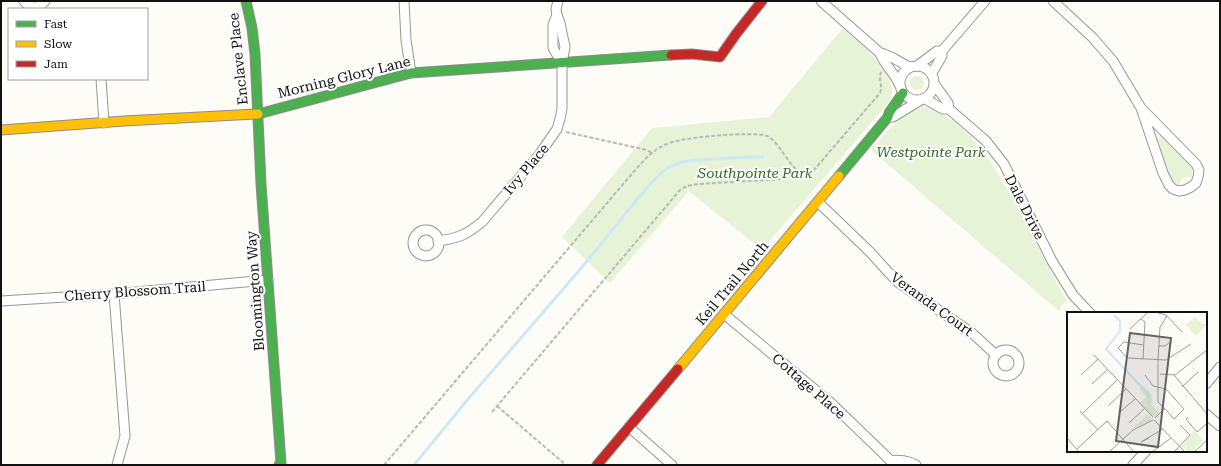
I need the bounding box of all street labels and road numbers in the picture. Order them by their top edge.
street label: Enclave Place [225,12,251,106]
street label: Morning Glory Lane [276,53,412,101]
street label: Ivy Place [500,140,552,198]
street label: Dale Drive [1002,172,1048,242]
street label: Bloomington Way [243,230,267,352]
street label: Keil Trail North [692,238,772,328]
street label: Veranda Court [888,269,976,339]
street label: Cherry Blossom Trail [64,278,207,304]
street label: Cottage Place [769,350,849,422]

